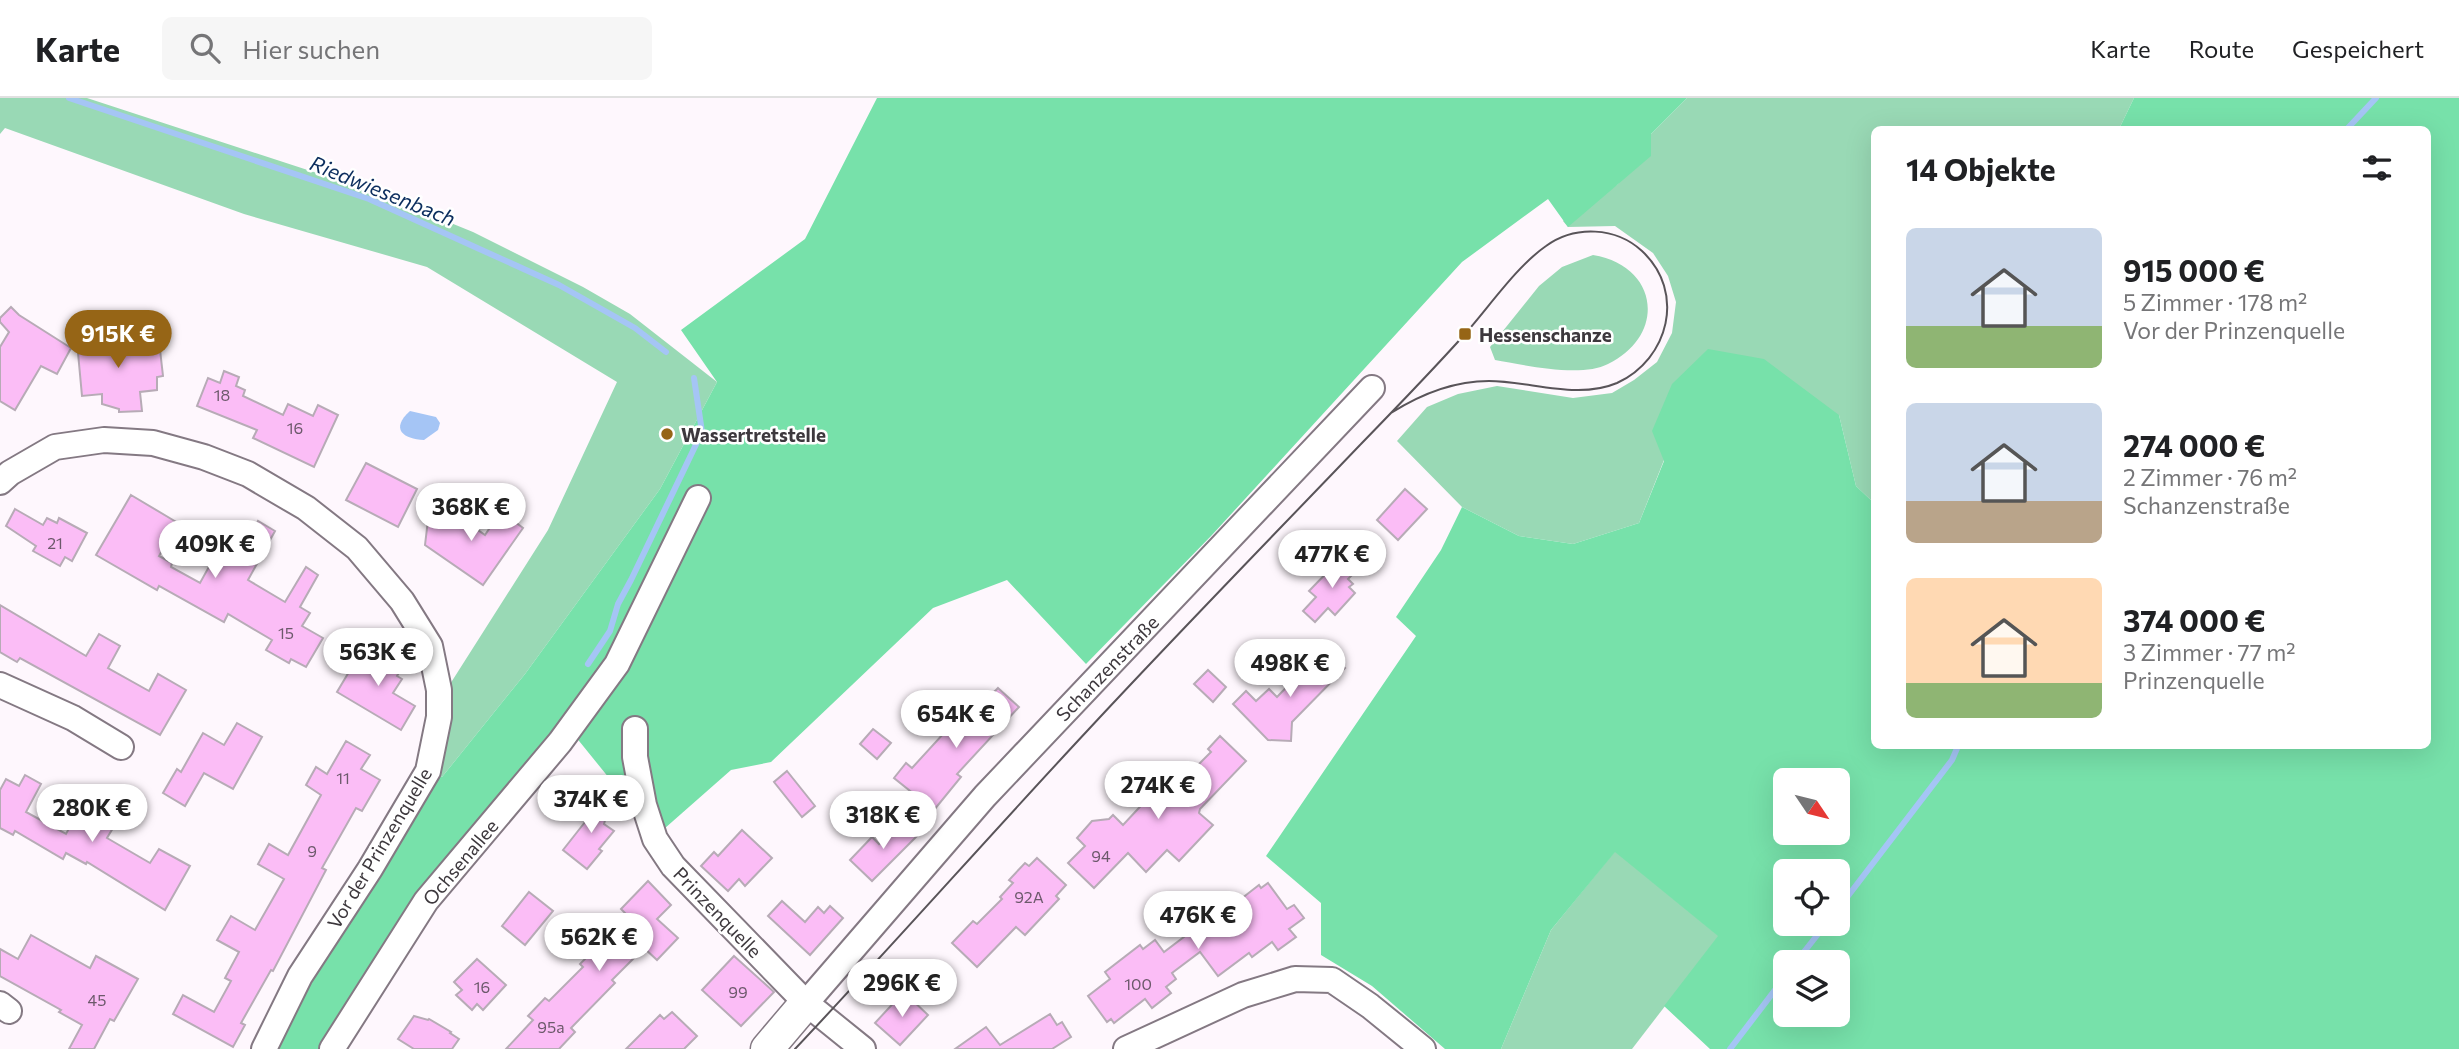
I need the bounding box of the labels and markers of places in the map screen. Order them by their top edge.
pin: 915K € [61,310,175,370]
place label: Hessenschanze [1479,323,1612,346]
marker: Hessenschanze [1457,326,1473,342]
place label: Wassertretstelle [681,423,826,446]
marker: Wassertretstelle [659,426,675,442]
pin: 368K € [414,484,528,543]
pin: 409K € [158,520,272,580]
pin: 477K € [1275,531,1389,590]
pin: 563K € [321,628,435,688]
pin: 498K € [1233,640,1347,699]
pin: 654K € [899,690,1013,750]
pin: 274K € [1101,762,1215,821]
pin: 374K € [534,776,648,835]
pin: 280K € [35,784,149,844]
pin: 318K € [826,792,940,851]
pin: 476K € [1141,892,1255,951]
pin: 562K € [542,914,656,973]
pin: 296K € [845,960,959,1019]

